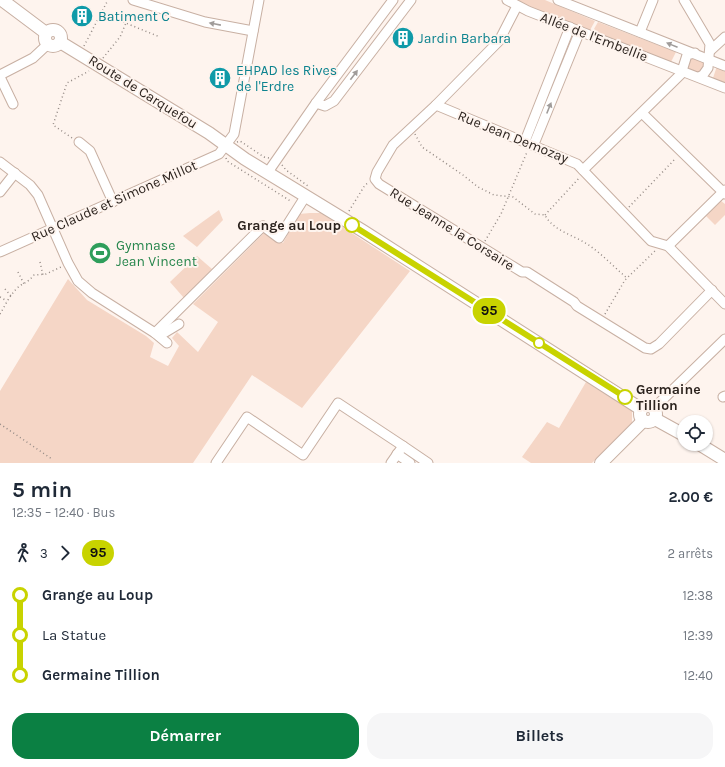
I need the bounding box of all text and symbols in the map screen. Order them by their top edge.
building icon: Batiment C [69,3,95,29]
place label: Batiment C [98,8,170,25]
street label: Allée de l'Embellie [538,9,650,65]
one-way arrow [208,21,221,27]
building icon: Jardin Barbara [390,25,416,51]
place label: Jardin Barbara [418,30,511,47]
one-way arrow [665,41,677,47]
street label: Route de Carquefou [85,52,201,132]
place label: EHPAD les Rives de l'Erdre [236,62,337,95]
building icon: EHPAD les Rives de l'Erdre [207,65,233,91]
one-way arrow [350,69,358,80]
one-way arrow [546,102,552,114]
street label: Rue Jean Demozay [455,107,571,167]
street label: Rue Claude et Simone Millot [28,157,200,245]
street label: Rue Jeanne la Corsaire [387,184,517,274]
place label: Grange au Loup [237,217,341,234]
marker: Grange au Loup [344,217,360,233]
place label: Gymnase Jean Vincent [116,237,197,270]
sports icon: Gymnase Jean Vincent [87,240,113,266]
line badge: 95 [471,298,507,324]
text: 95 [481,302,497,319]
unlabelled marker [533,337,545,349]
place label: Germaine Tillion [636,381,701,414]
marker: Germaine Tillion [617,389,633,405]
map controls [677,415,713,451]
button: locate [677,415,713,451]
text: 5 min [12,477,72,503]
text: 2.00 € [668,488,713,506]
text: 12:35 – 12:40 · Bus [12,505,115,520]
icon: walk [12,542,34,564]
icon: forward [54,542,76,564]
text: 95 [90,544,106,561]
text: 3 [40,546,48,561]
text: 2 arrêts [667,546,713,561]
text: Grange au Loup [42,586,153,604]
text: 12:38 [683,588,713,603]
text: La Statue [42,626,106,644]
text: 12:39 [683,628,713,643]
text: Germaine Tillion [42,666,160,684]
text: 12:40 [683,668,713,683]
button: Démarrer [12,713,359,759]
button: Billets [367,713,713,759]

